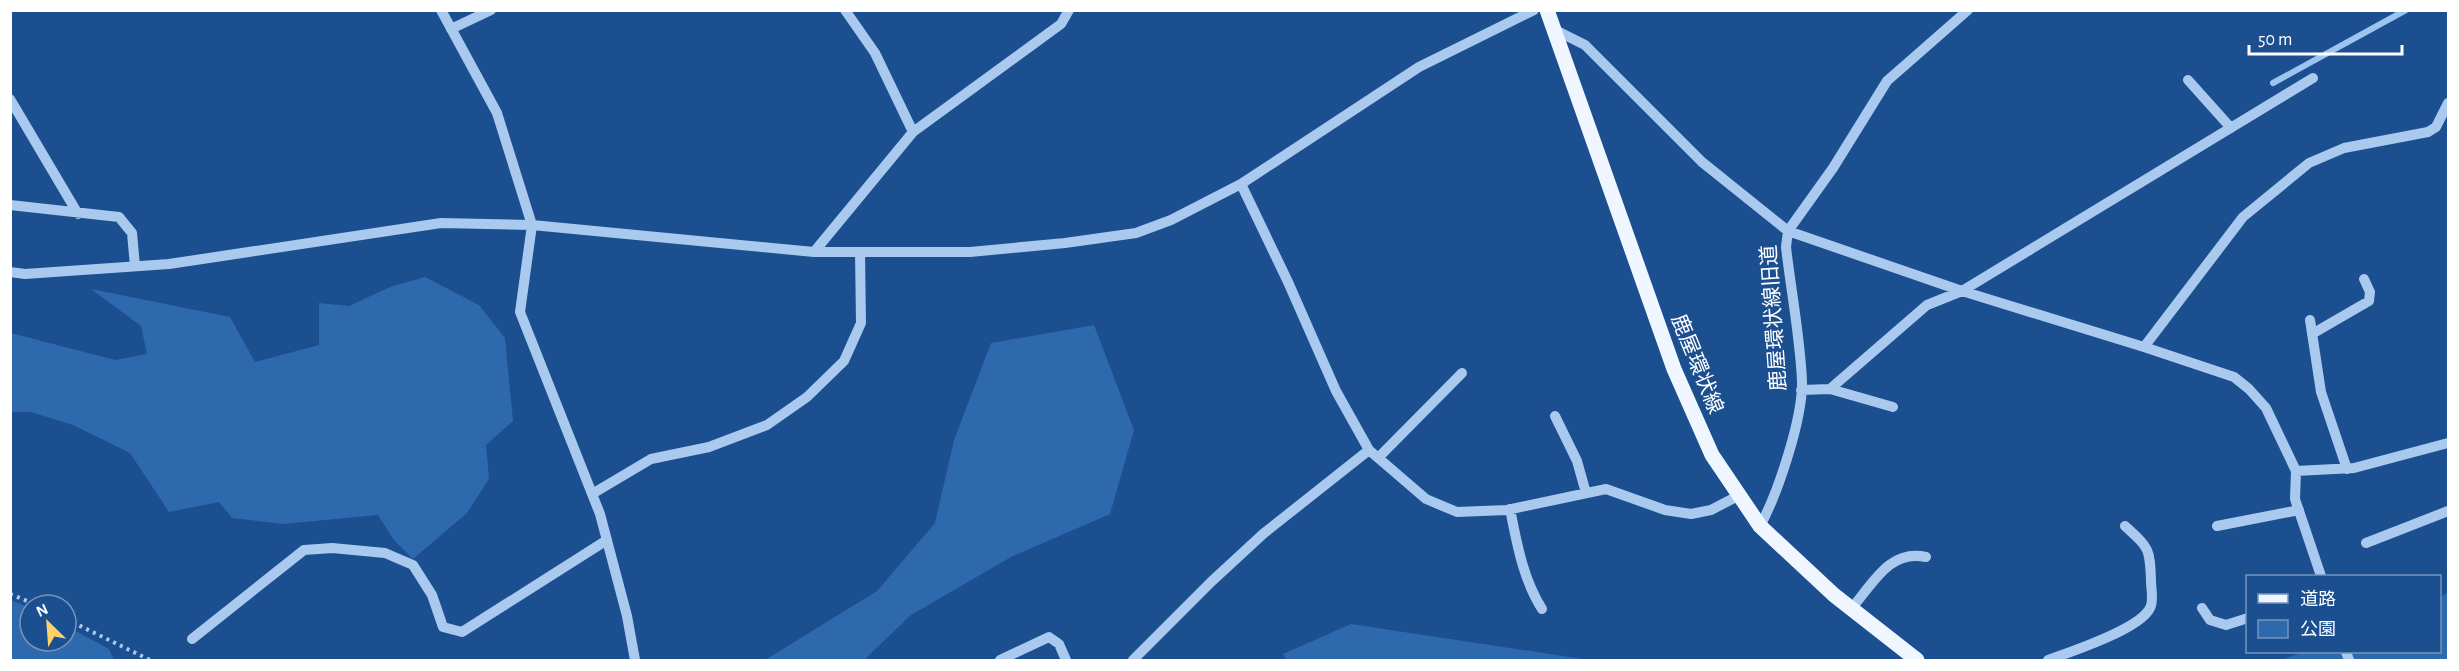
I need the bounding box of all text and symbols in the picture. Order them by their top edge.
scale bar [2249,18,2402,56]
text: 50 m [2258,31,2292,49]
street label: 鹿屋環状線旧道 [1757,244,1790,392]
street label: 鹿屋環状線 [1668,311,1727,417]
legend [2246,575,2441,653]
text: 道路 [2300,589,2336,609]
north arrow [18,593,78,653]
text: N [34,601,51,620]
text: 公園 [2300,620,2336,639]

